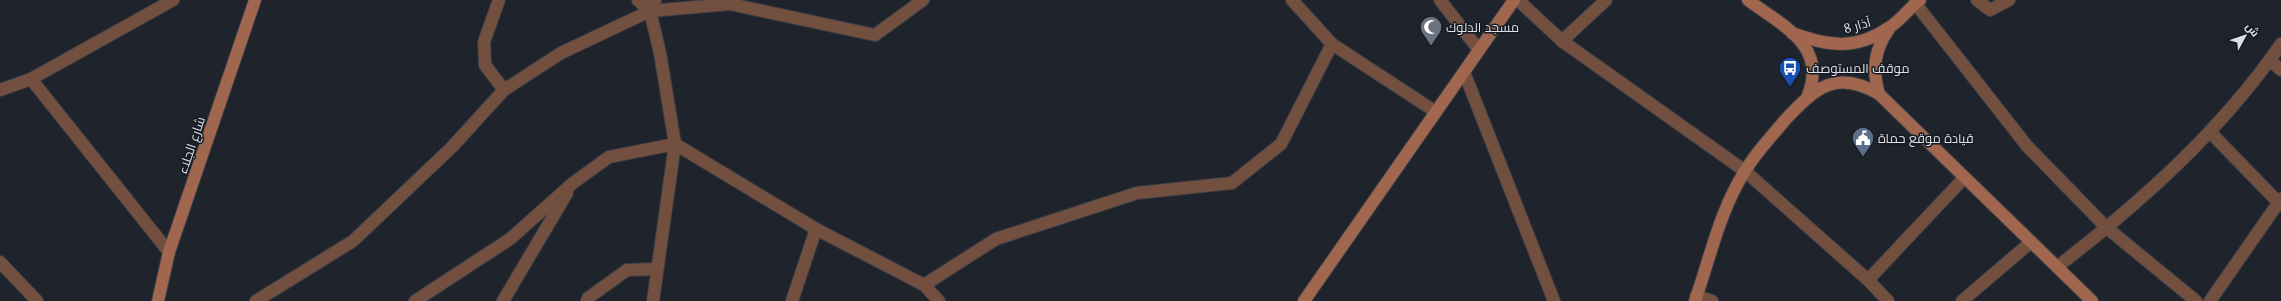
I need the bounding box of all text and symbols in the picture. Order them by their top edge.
street label: 8 آذار [1841,12,1873,37]
mosque icon: مسجد الدلوك [1418,14,1444,47]
north arrow [2225,16,2265,56]
place label: مسجد الدلوك [1446,18,1519,36]
text: ش [2243,19,2263,39]
bus stop icon: موقف المستوصف [1777,55,1803,88]
place label: موقف المستوصف [1806,59,1910,77]
street label: شارع الجلاء [173,114,209,176]
public building icon: قيادة موقع حماة [1850,125,1876,158]
place label: قيادة موقع حماة [1878,129,1974,147]

